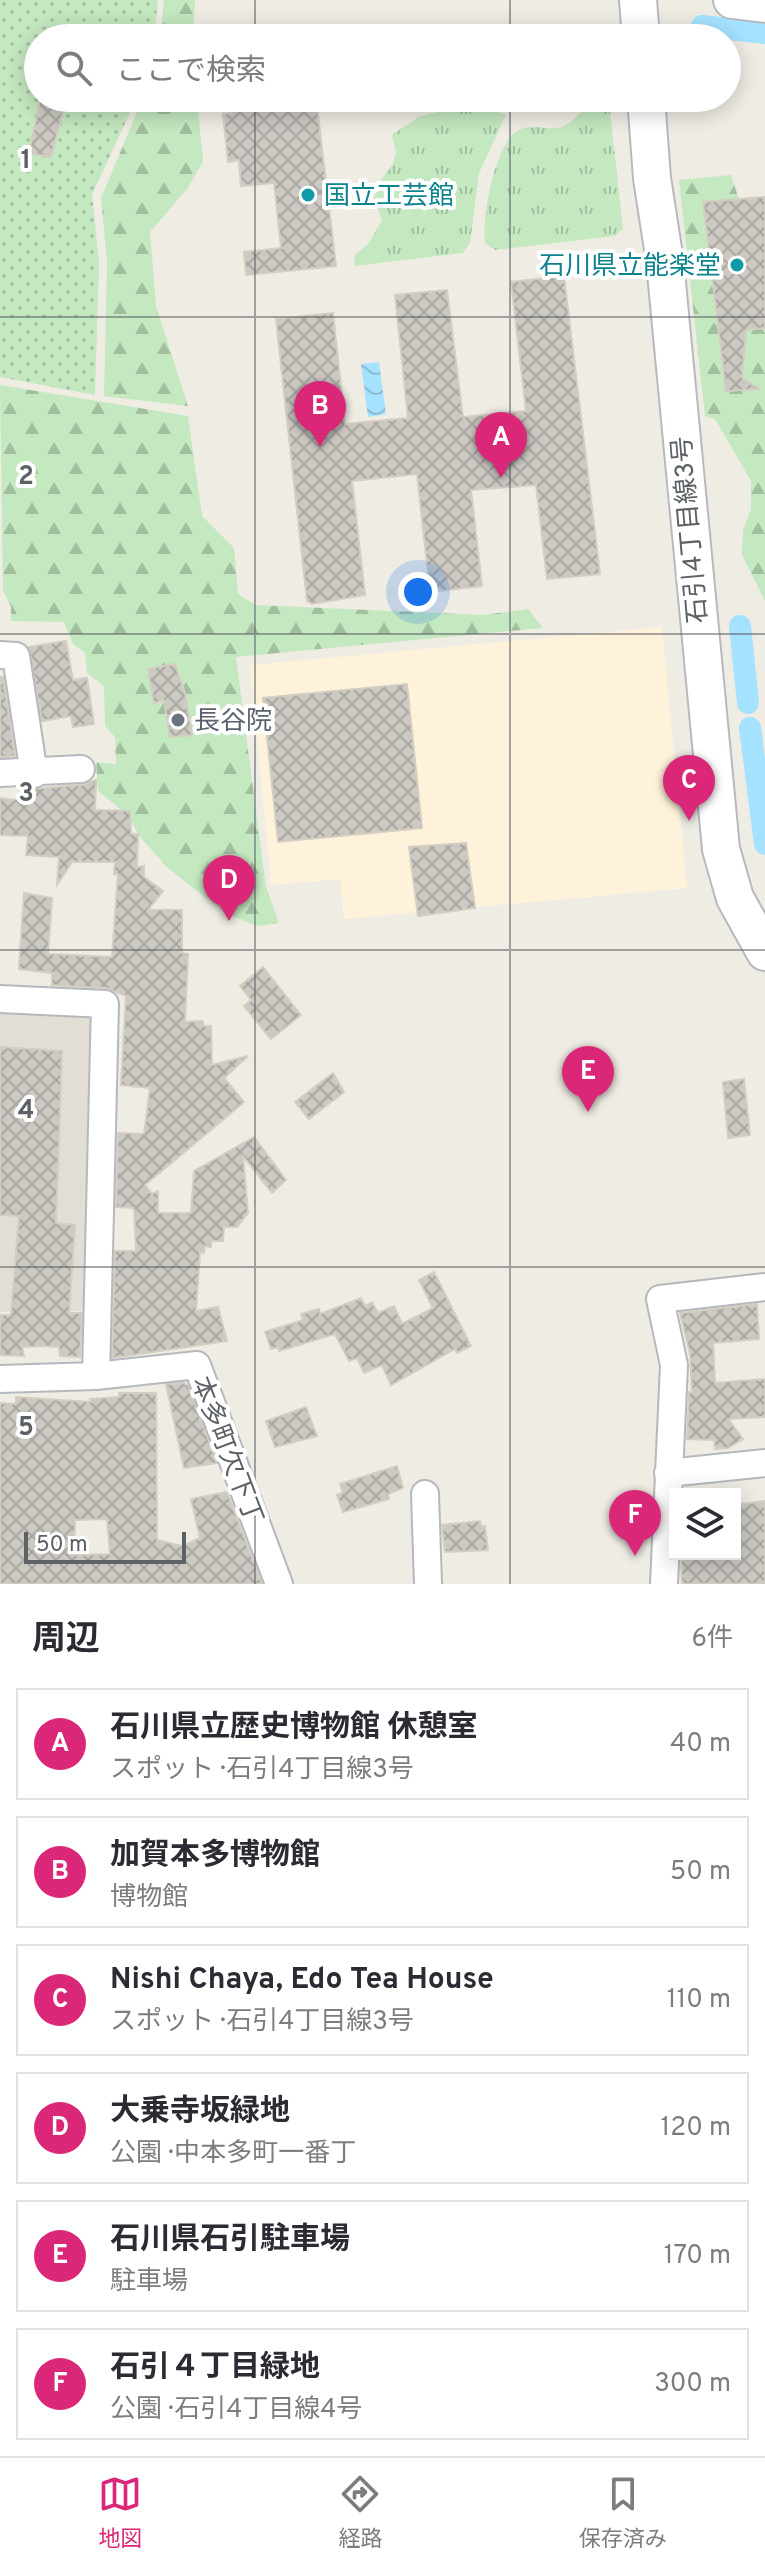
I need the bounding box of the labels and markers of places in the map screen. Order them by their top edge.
place label: 国立工芸館 [324,181,454,214]
marker: 国立工芸館 [299,186,317,204]
place label: 石川県立能楽堂 [539,251,721,284]
marker: 石川県立能楽堂 [728,256,746,274]
pin: B [294,381,346,447]
pin: A [475,412,527,478]
place label: 長谷院 [194,706,272,739]
marker: 長谷院 [169,711,187,729]
pin: C [663,755,715,821]
pin: D [203,855,255,921]
pin: E [562,1046,614,1112]
pin: F [609,1490,661,1556]

